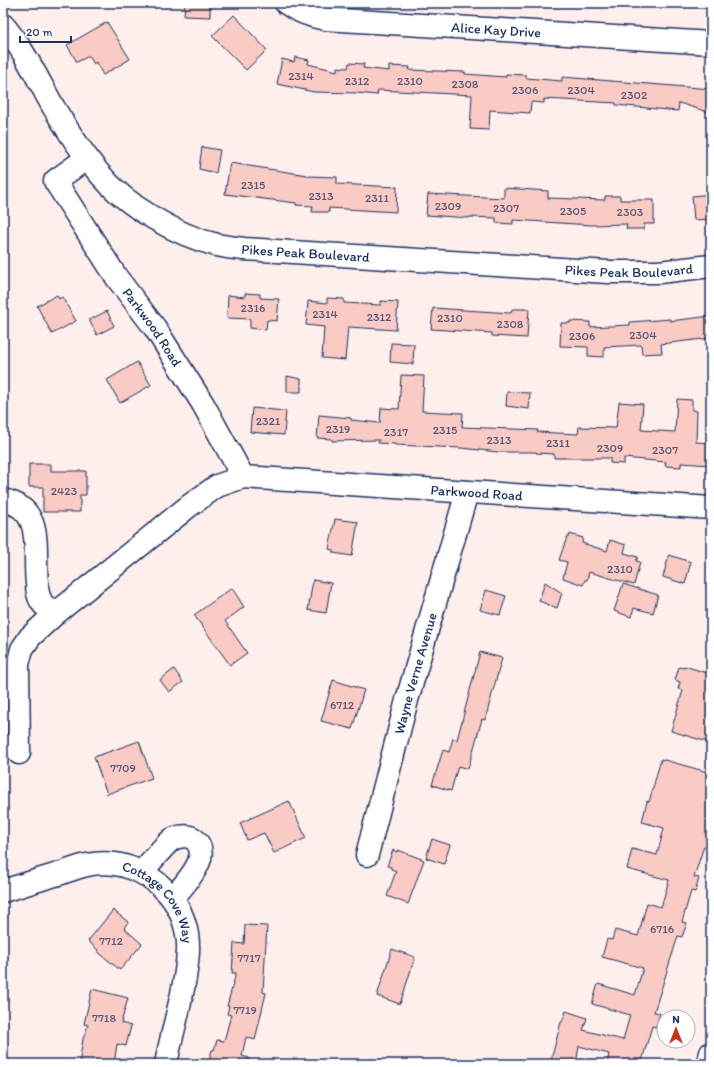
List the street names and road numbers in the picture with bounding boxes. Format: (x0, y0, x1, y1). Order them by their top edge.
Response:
street label: Alice Kay Drive (451, 18, 542, 41)
street label: Pikes Peak Boulevard (241, 240, 371, 265)
street label: Pikes Peak Boulevard (564, 260, 694, 281)
street label: Parkwood Road (119, 284, 186, 370)
street label: Parkwood Road (430, 481, 524, 504)
street label: Wayne Verne Avenue (390, 610, 440, 736)
street label: Cottage Cove Way (120, 857, 197, 944)

